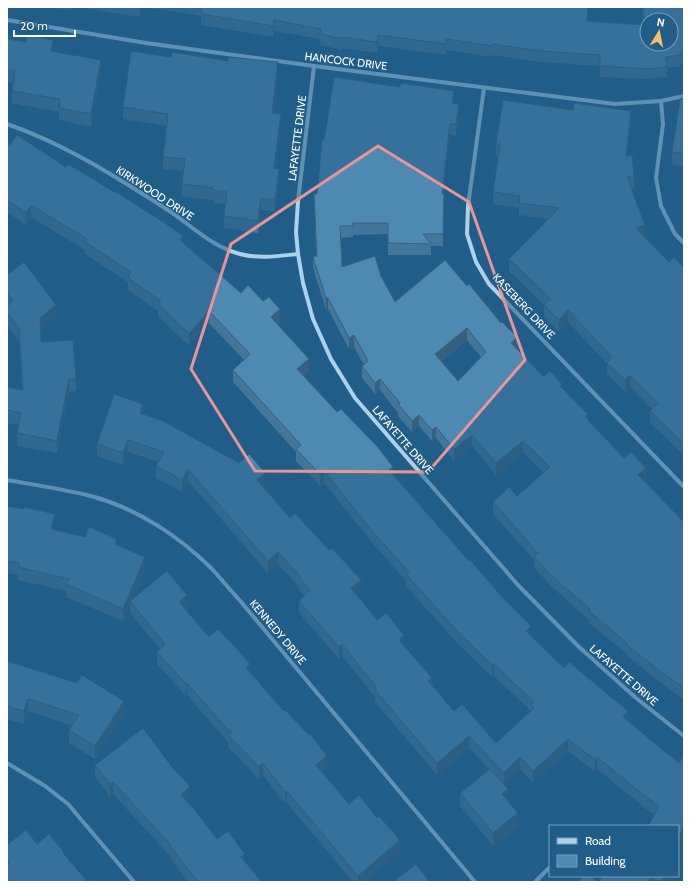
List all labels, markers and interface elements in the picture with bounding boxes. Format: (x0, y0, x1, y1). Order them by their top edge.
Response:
scale bar (14, 12, 75, 38)
north arrow (639, 12, 679, 52)
text: N (656, 15, 666, 30)
text: 20 m (20, 18, 48, 33)
street label: HANCOCK DRIVE (304, 49, 388, 73)
street label: LAFAYETTE DRIVE (285, 94, 309, 182)
street label: KIRKWOOD DRIVE (113, 163, 197, 223)
street label: KASEBERG DRIVE (490, 270, 558, 342)
street label: LAFAYETTE DRIVE (369, 403, 437, 477)
street label: KENNEDY DRIVE (247, 597, 309, 667)
street label: LAFAYETTE DRIVE (587, 641, 661, 709)
legend (549, 825, 679, 877)
text: Road (585, 833, 611, 848)
text: Building (585, 853, 627, 868)

